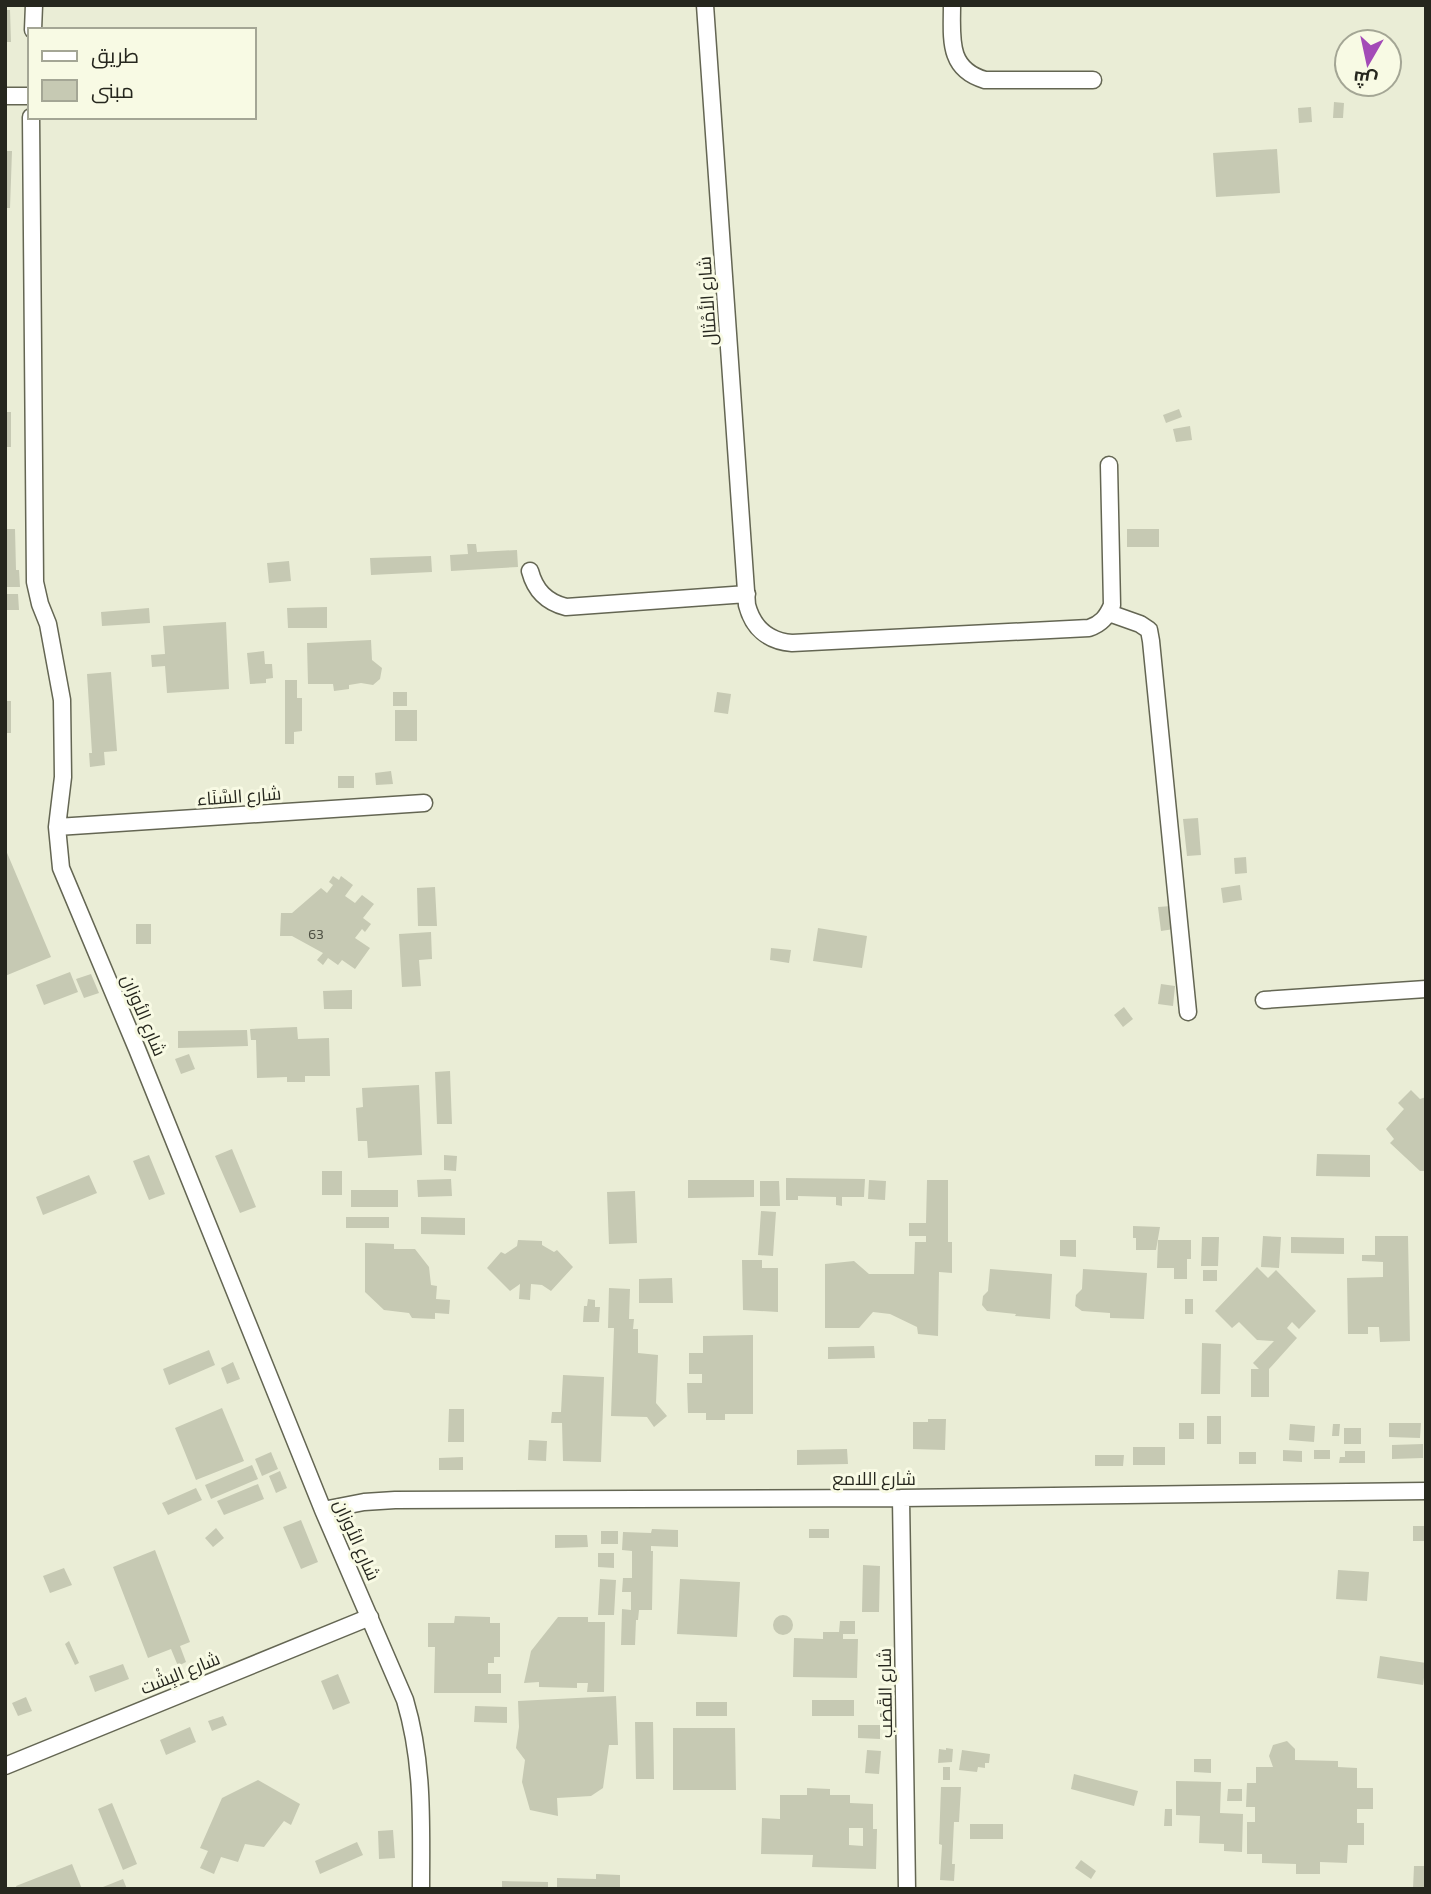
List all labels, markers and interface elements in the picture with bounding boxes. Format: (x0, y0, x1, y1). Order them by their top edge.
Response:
legend (28, 28, 256, 119)
north arrow (1333, 28, 1403, 98)
text: طريق (91, 36, 139, 75)
text: ش (1350, 60, 1380, 99)
text: مبنى (91, 71, 134, 110)
street label: شارع الأَمْثال (687, 255, 727, 347)
street label: شارع السَّنَاء (196, 777, 282, 815)
house number: 63 (308, 921, 324, 947)
street label: شارع الأوزان (112, 969, 176, 1061)
street label: شارع اللامع (832, 1462, 916, 1495)
street label: شارع الأوزان (324, 1494, 390, 1586)
street label: شارع البِشْت (135, 1642, 225, 1704)
street label: شارع القَصَب (868, 1648, 902, 1738)

